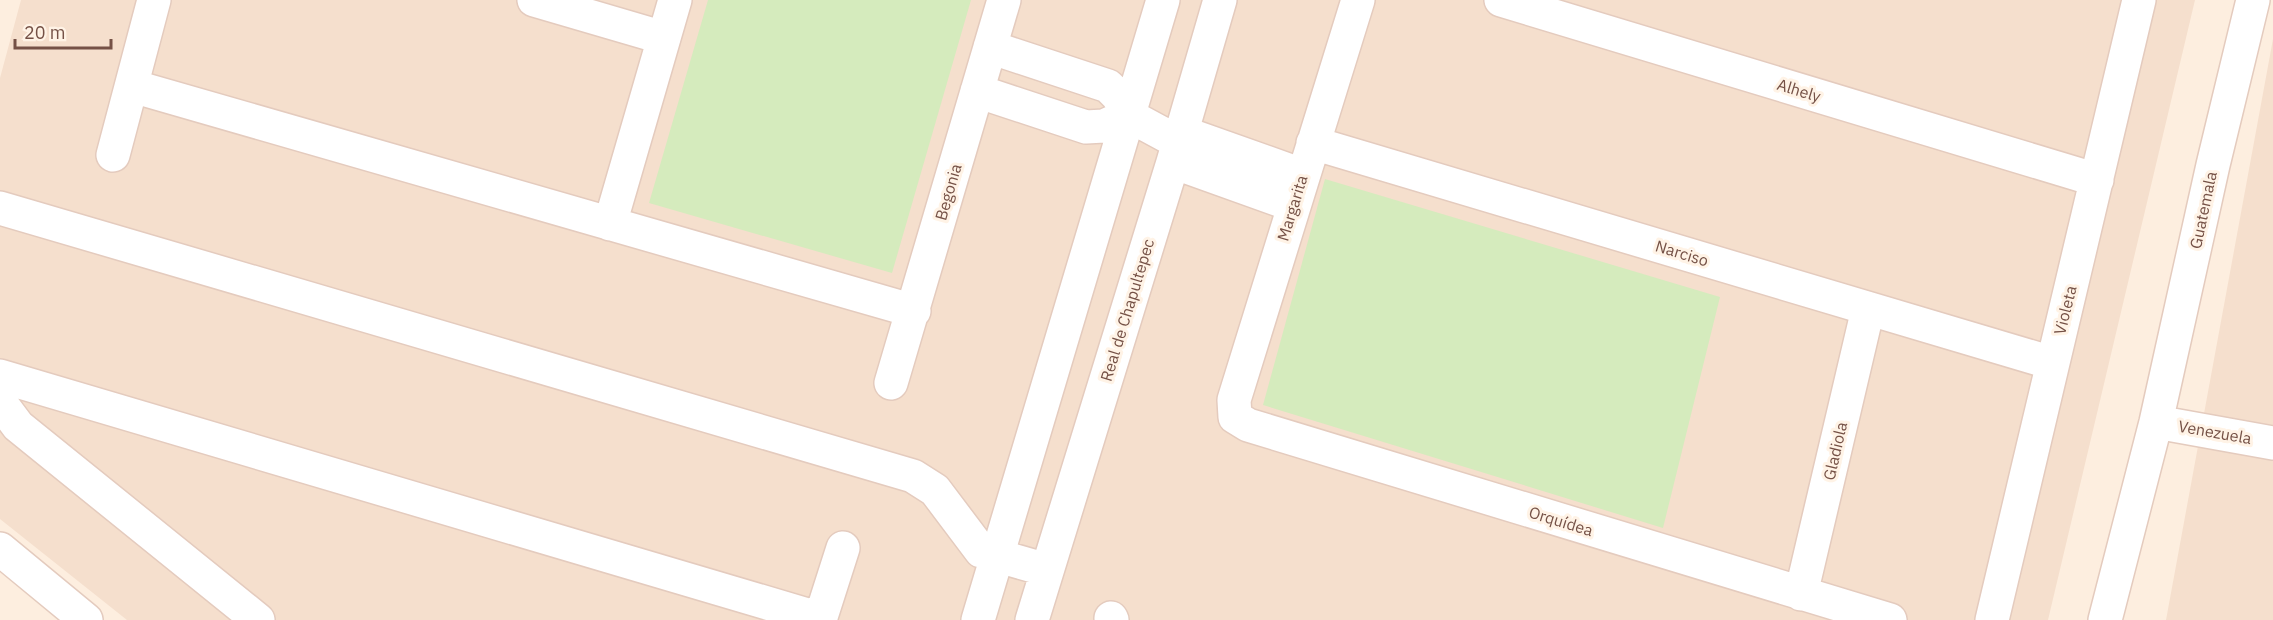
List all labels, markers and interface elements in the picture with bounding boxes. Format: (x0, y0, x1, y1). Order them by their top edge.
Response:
scale bar (15, 12, 111, 50)
text: 20 m (24, 21, 66, 44)
street label: Alhely (1775, 74, 1823, 106)
street label: Begonia (930, 161, 966, 223)
street label: Guatemala (2185, 169, 2221, 250)
street label: Margarita (1272, 172, 1312, 243)
street label: Narciso (1653, 235, 1711, 271)
street label: Real de Chapultepec (1096, 236, 1158, 384)
street label: Violeta (2049, 283, 2081, 337)
street label: Venezuela (2177, 416, 2254, 448)
street label: Gladiola (1819, 419, 1851, 482)
street label: Orquídea (1526, 502, 1596, 540)

